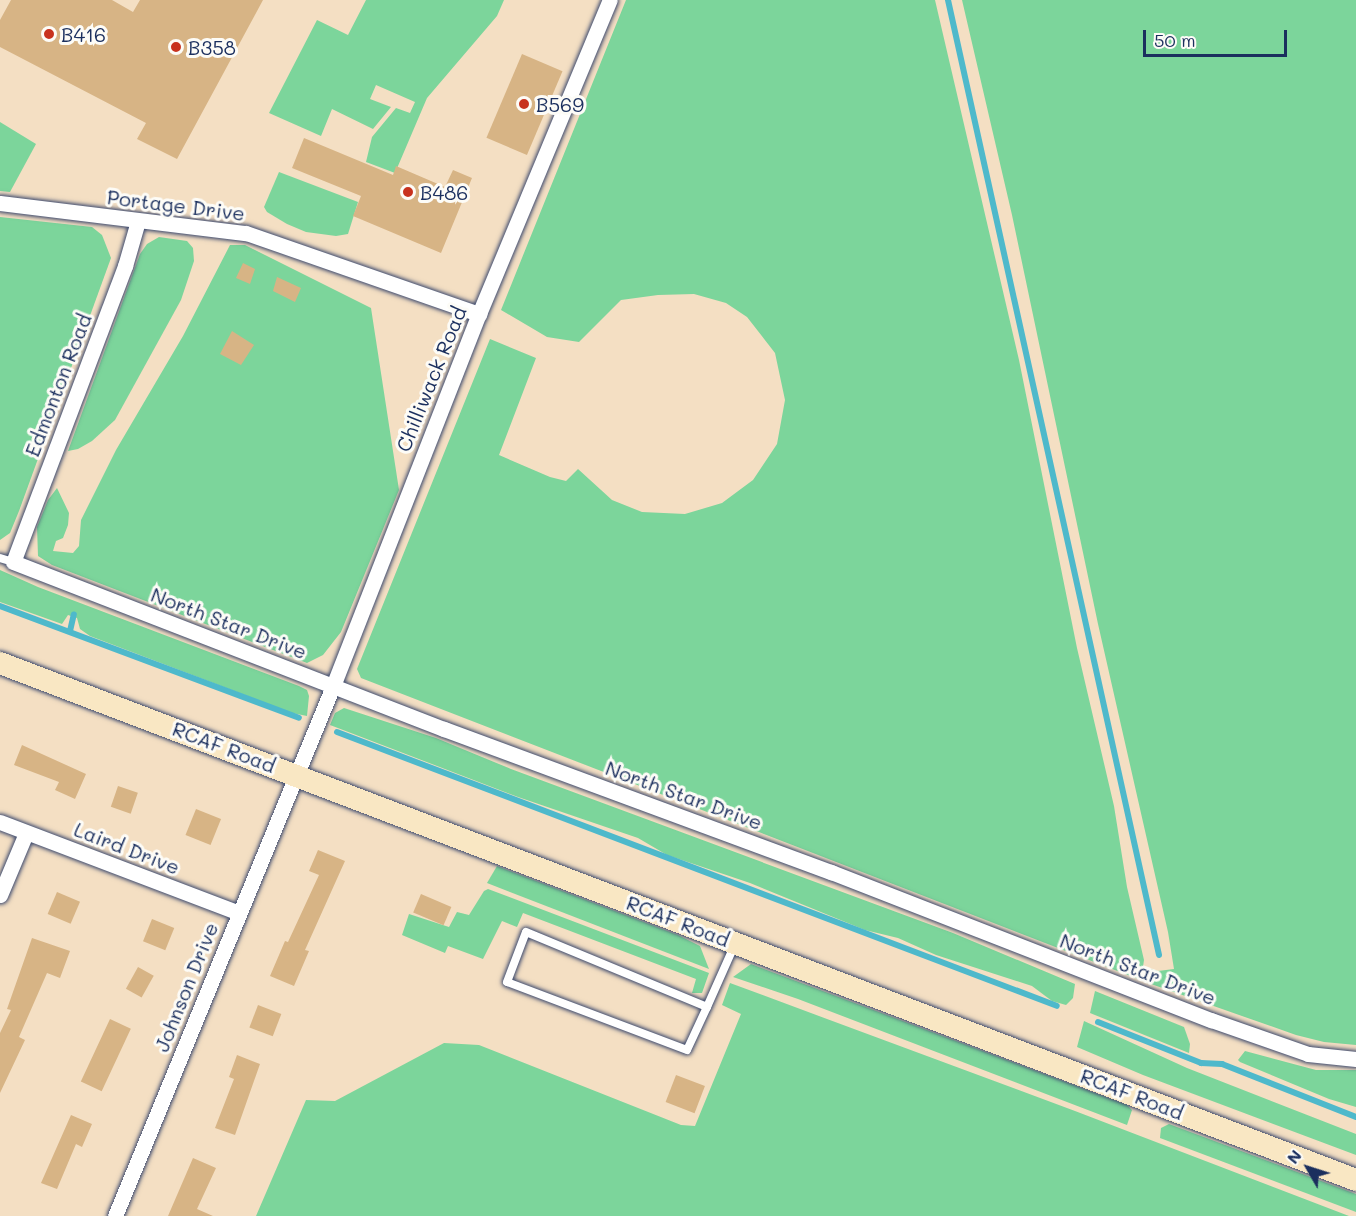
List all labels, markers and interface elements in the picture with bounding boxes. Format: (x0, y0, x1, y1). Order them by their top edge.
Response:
scale bar (1146, 18, 1290, 56)
place label: B416 (61, 22, 106, 46)
marker: B416 (42, 27, 56, 41)
text: 50 m (1154, 28, 1196, 52)
place label: B358 (188, 35, 236, 59)
marker: B358 (169, 40, 183, 54)
place label: B569 (536, 92, 584, 116)
marker: B569 (517, 97, 531, 111)
place label: B486 (420, 180, 468, 204)
street label: Portage Drive (106, 185, 246, 225)
marker: B486 (401, 185, 415, 199)
street label: Chilliwack Road (391, 303, 471, 455)
street label: Edmonton Road (20, 310, 96, 460)
street label: North Star Drive (148, 582, 310, 664)
street label: RCAF Road (169, 716, 279, 778)
street label: North Star Drive (602, 756, 766, 834)
street label: Laird Drive (71, 817, 183, 879)
street label: RCAF Road (623, 890, 733, 952)
street label: Johnson Drive (149, 919, 223, 1055)
street label: North Star Drive (1057, 928, 1219, 1010)
street label: RCAF Road (1077, 1063, 1187, 1125)
north arrow (1278, 1138, 1338, 1198)
text: N (1282, 1145, 1306, 1168)

